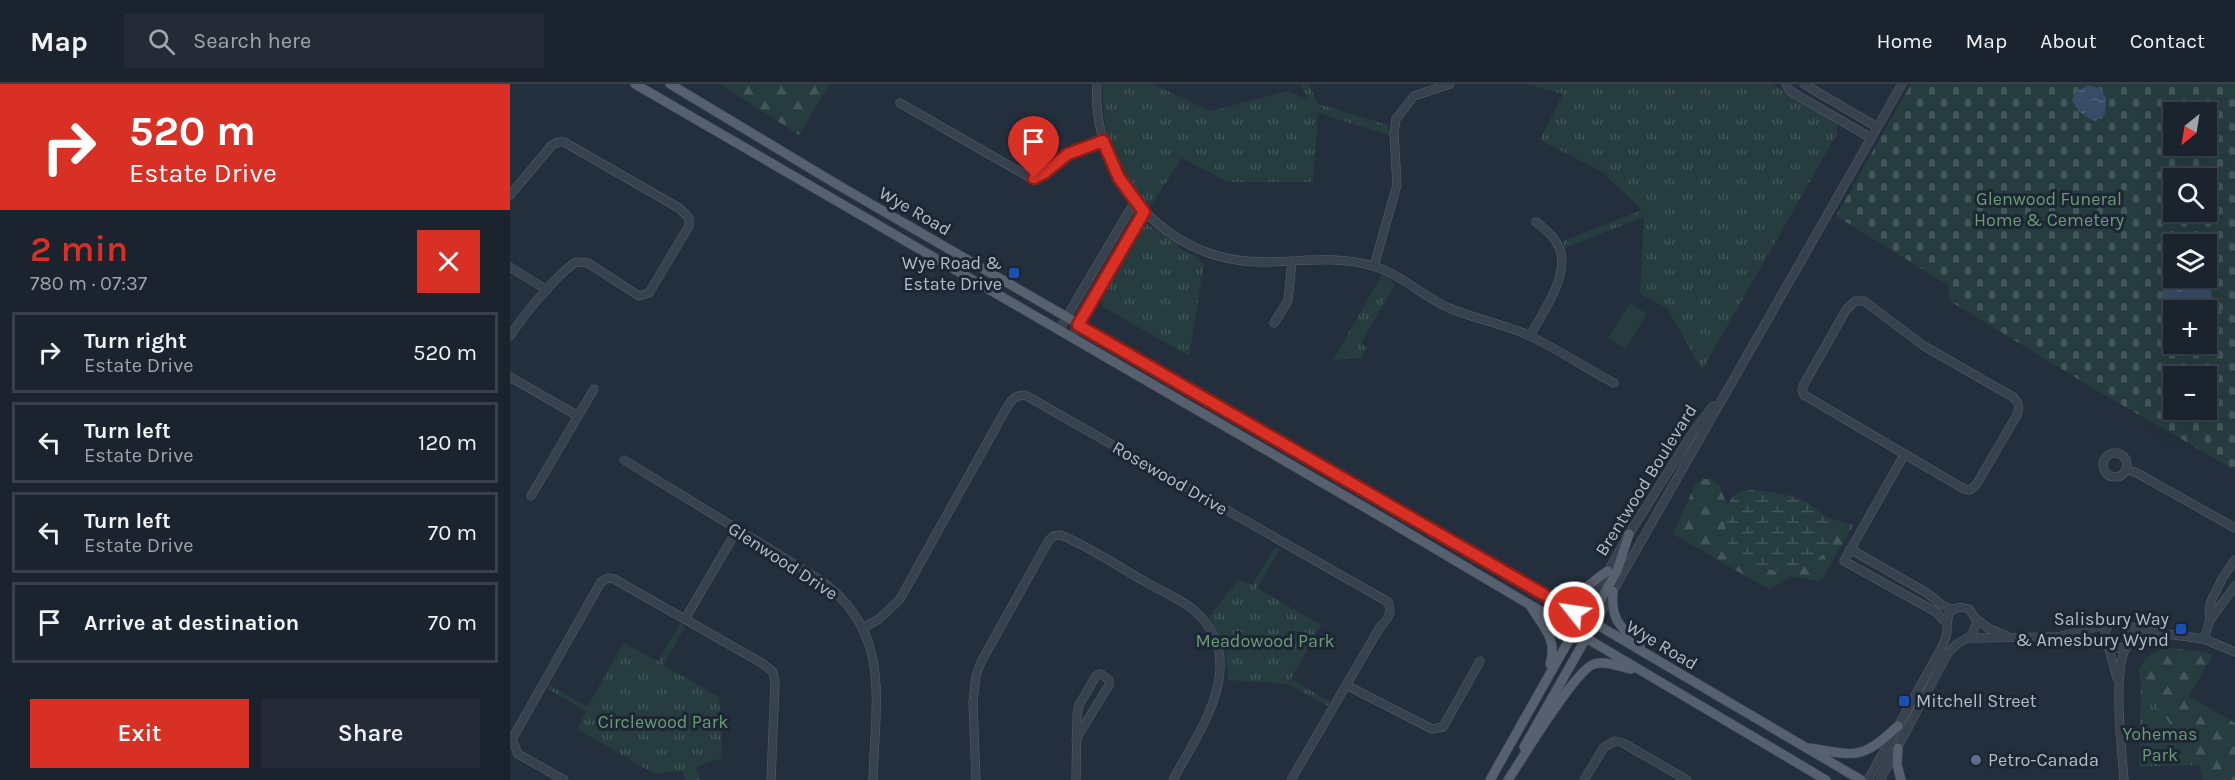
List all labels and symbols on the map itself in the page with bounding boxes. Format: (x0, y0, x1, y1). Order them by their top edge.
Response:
north arrow (2163, 102, 2217, 156)
pin (1008, 116, 1059, 178)
street label: Wye Road (875, 182, 955, 240)
park label: Glenwood Funeral Home & Cemetery (1974, 188, 2125, 231)
place label: Wye Road & Estate Drive (902, 252, 1002, 295)
marker: Wye Road & Estate Drive (1007, 266, 1021, 280)
street label: Brentwood Boulevard (1590, 400, 1702, 560)
street label: Rosewood Drive (1109, 436, 1231, 520)
street label: Glenwood Drive (724, 517, 842, 605)
position arrow (1542, 580, 1606, 644)
place label: Salisbury Way & Amesbury Wynd (2016, 608, 2170, 651)
street label: Wye Road (1622, 615, 1702, 675)
marker: Salisbury Way & Amesbury Wynd (2174, 622, 2188, 636)
park label: Meadowood Park (1195, 630, 1335, 652)
place label: Mitchell Street (1916, 690, 2037, 712)
marker: Mitchell Street (1897, 694, 1911, 708)
park label: Circlewood Park (598, 711, 728, 733)
park label: Yohemas Park (2123, 723, 2197, 766)
place label: Petro-Canada (1988, 749, 2099, 771)
marker: Petro-Canada (1969, 753, 1983, 767)

